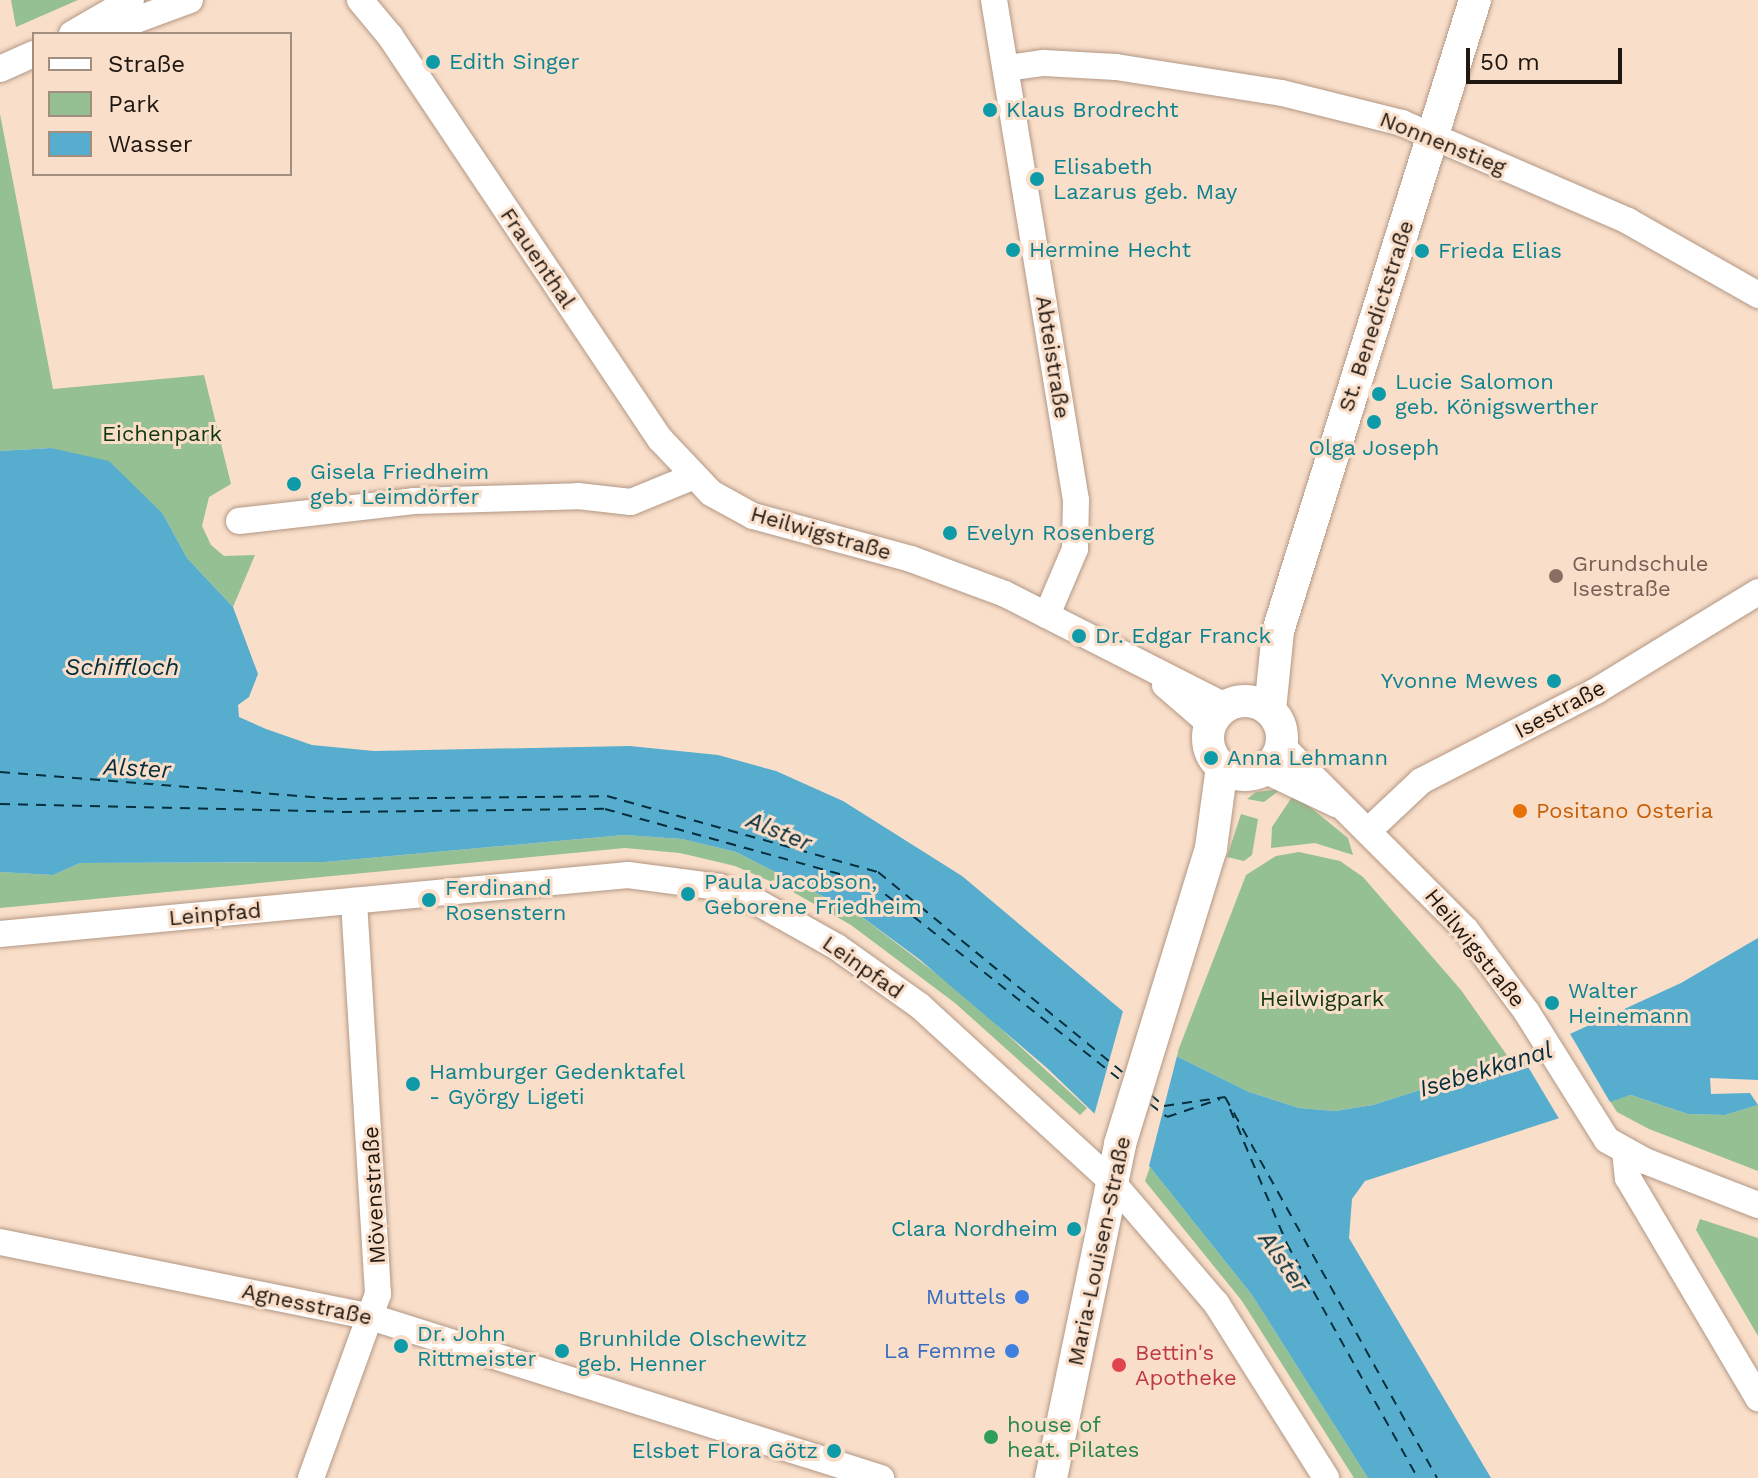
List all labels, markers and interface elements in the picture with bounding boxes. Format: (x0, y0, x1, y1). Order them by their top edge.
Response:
legend (32, 32, 292, 176)
scale bar (1470, 32, 1626, 82)
text: 50 m (1480, 48, 1540, 76)
place label: Edith Singer (449, 49, 579, 75)
text: Straße (108, 50, 185, 78)
marker: Edith Singer (424, 53, 442, 71)
text: Park (108, 90, 160, 118)
place label: Klaus Brodrecht (1006, 97, 1179, 123)
marker: Klaus Brodrecht (981, 101, 999, 119)
street label: Nonnenstieg (1376, 106, 1510, 180)
text: Wasser (108, 130, 193, 158)
place label: Elisabeth Lazarus geb. May (1053, 153, 1237, 204)
marker: Elisabeth Lazarus geb. May (1028, 170, 1046, 188)
street label: Frauenthal (495, 203, 581, 313)
street label: St. Benedictstraße (1333, 217, 1419, 415)
place label: Hermine Hecht (1029, 237, 1191, 263)
place label: Frieda Elias (1438, 238, 1562, 264)
marker: Hermine Hecht (1004, 241, 1022, 259)
marker: Frieda Elias (1413, 242, 1431, 260)
street label: Abteistraße (1030, 294, 1076, 420)
place label: Lucie Salomon geb. Königswerther (1395, 368, 1598, 420)
marker: Lucie Salomon geb. Königswerther (1370, 385, 1388, 403)
marker: Olga Joseph (1365, 413, 1383, 431)
park label: Eichenpark (102, 421, 222, 447)
place label: Olga Joseph (1308, 435, 1440, 461)
place label: Gisela Friedheim geb. Leimdörfer (310, 458, 490, 510)
marker: Gisela Friedheim geb. Leimdörfer (285, 475, 303, 493)
street label: Heilwigstraße (748, 500, 894, 566)
place label: Evelyn Rosenberg (966, 520, 1154, 546)
marker: Evelyn Rosenberg (941, 524, 959, 542)
place label: Grundschule Isestraße (1572, 550, 1708, 602)
marker: Grundschule Isestraße (1547, 567, 1565, 585)
place label: Dr. Edgar Franck (1095, 623, 1271, 649)
marker: Dr. Edgar Franck (1070, 627, 1088, 645)
water label: Schiffloch (65, 654, 179, 682)
place label: Yvonne Mewes (1381, 668, 1538, 694)
marker: Yvonne Mewes (1545, 672, 1563, 690)
street label: Isestraße (1510, 674, 1610, 744)
place label: Anna Lehmann (1227, 745, 1389, 771)
marker: Anna Lehmann (1202, 749, 1220, 767)
water label: Alster (103, 753, 171, 785)
place label: Positano Osteria (1536, 798, 1713, 824)
marker: Positano Osteria (1511, 802, 1529, 820)
water label: Alster (742, 806, 816, 858)
place label: Paula Jacobson, Geborene Friedheim (704, 868, 922, 920)
place label: Ferdinand Rosenstern (445, 874, 566, 926)
street label: Heilwigstraße (1419, 883, 1531, 1013)
marker: Paula Jacobson, Geborene Friedheim (679, 885, 697, 903)
marker: Ferdinand Rosenstern (420, 891, 438, 909)
street label: Leinpfad (168, 897, 262, 931)
street label: Leinpfad (817, 930, 909, 1004)
place label: Walter Heinemann (1568, 977, 1689, 1028)
park label: Heilwigpark (1260, 986, 1384, 1012)
marker: Walter Heinemann (1543, 994, 1561, 1012)
water label: Isebekkanal (1416, 1036, 1556, 1104)
place label: Hamburger Gedenktafel - György Ligeti (429, 1058, 686, 1110)
marker: Hamburger Gedenktafel - György Ligeti (404, 1075, 422, 1093)
street label: Mövenstraße (357, 1126, 391, 1264)
street label: Maria-Louisen-Straße (1062, 1134, 1136, 1368)
place label: Clara Nordheim (890, 1216, 1058, 1242)
marker: Clara Nordheim (1065, 1220, 1083, 1238)
water label: Alster (1252, 1226, 1314, 1298)
street label: Agnesstraße (240, 1277, 374, 1331)
place label: Muttels (926, 1284, 1006, 1310)
marker: Muttels (1013, 1288, 1031, 1306)
place label: Dr. John Rittmeister (417, 1320, 536, 1372)
place label: Brunhilde Olschewitz geb. Henner (578, 1325, 807, 1376)
marker: Dr. John Rittmeister (392, 1337, 410, 1355)
place label: La Femme (883, 1338, 996, 1364)
place label: Bettin's Apotheke (1135, 1339, 1237, 1390)
marker: Brunhilde Olschewitz geb. Henner (553, 1342, 571, 1360)
marker: La Femme (1003, 1342, 1021, 1360)
marker: Bettin's Apotheke (1110, 1356, 1128, 1374)
place label: house of heat. Pilates (1007, 1411, 1139, 1462)
marker: house of heat. Pilates (982, 1428, 1000, 1446)
place label: Elsbet Flora Götz (631, 1438, 818, 1464)
marker: Elsbet Flora Götz (825, 1442, 843, 1460)

